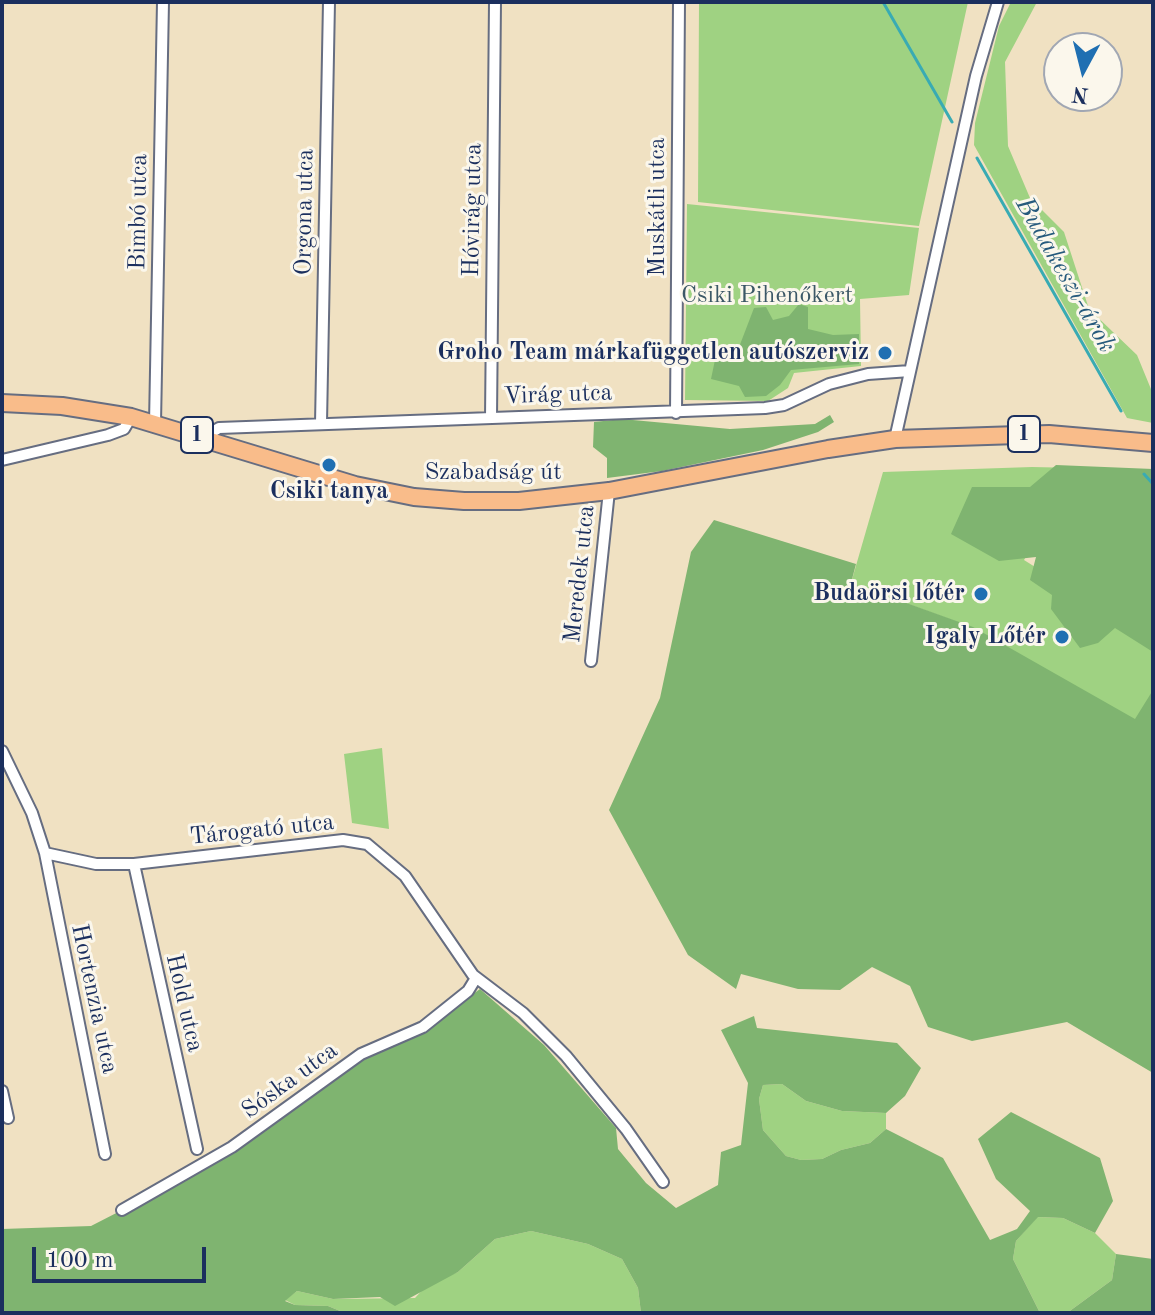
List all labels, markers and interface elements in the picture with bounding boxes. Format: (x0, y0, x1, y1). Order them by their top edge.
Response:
north arrow (1043, 32, 1123, 112)
text: N (1071, 82, 1090, 106)
street label: Muskátli utca (644, 137, 672, 277)
street label: Hóvirág utca (457, 143, 489, 277)
street label: Orgona utca (289, 148, 321, 276)
street label: Bimbó utca (124, 153, 154, 271)
water label: Budakeszi-árok (1008, 192, 1122, 358)
park label: Csiki Pihenőkert (681, 282, 853, 310)
place label: Groho Team márkafüggetlen autószerviz (437, 339, 869, 367)
marker: Groho Team márkafüggetlen autószerviz (876, 344, 894, 362)
street label: Virág utca (503, 379, 613, 411)
road number: 1 (1008, 416, 1040, 452)
road number: 1 (181, 417, 213, 453)
marker: Csiki tanya (320, 456, 338, 474)
street label: Szabadság út (424, 459, 562, 487)
place label: Csiki tanya (270, 478, 388, 506)
street label: Meredek utca (558, 504, 602, 644)
place label: Budaörsi lőtér (813, 580, 965, 608)
marker: Budaörsi lőtér (972, 585, 990, 603)
place label: Igaly Lőtér (925, 623, 1046, 651)
marker: Igaly Lőtér (1053, 628, 1071, 646)
street label: Tárogató utca (188, 808, 336, 852)
street label: Hortenzia utca (64, 922, 124, 1076)
street label: Hold utca (159, 951, 209, 1055)
street label: Sóska utca (236, 1036, 344, 1126)
scale bar (36, 1231, 210, 1281)
text: 100 m (46, 1249, 114, 1273)

